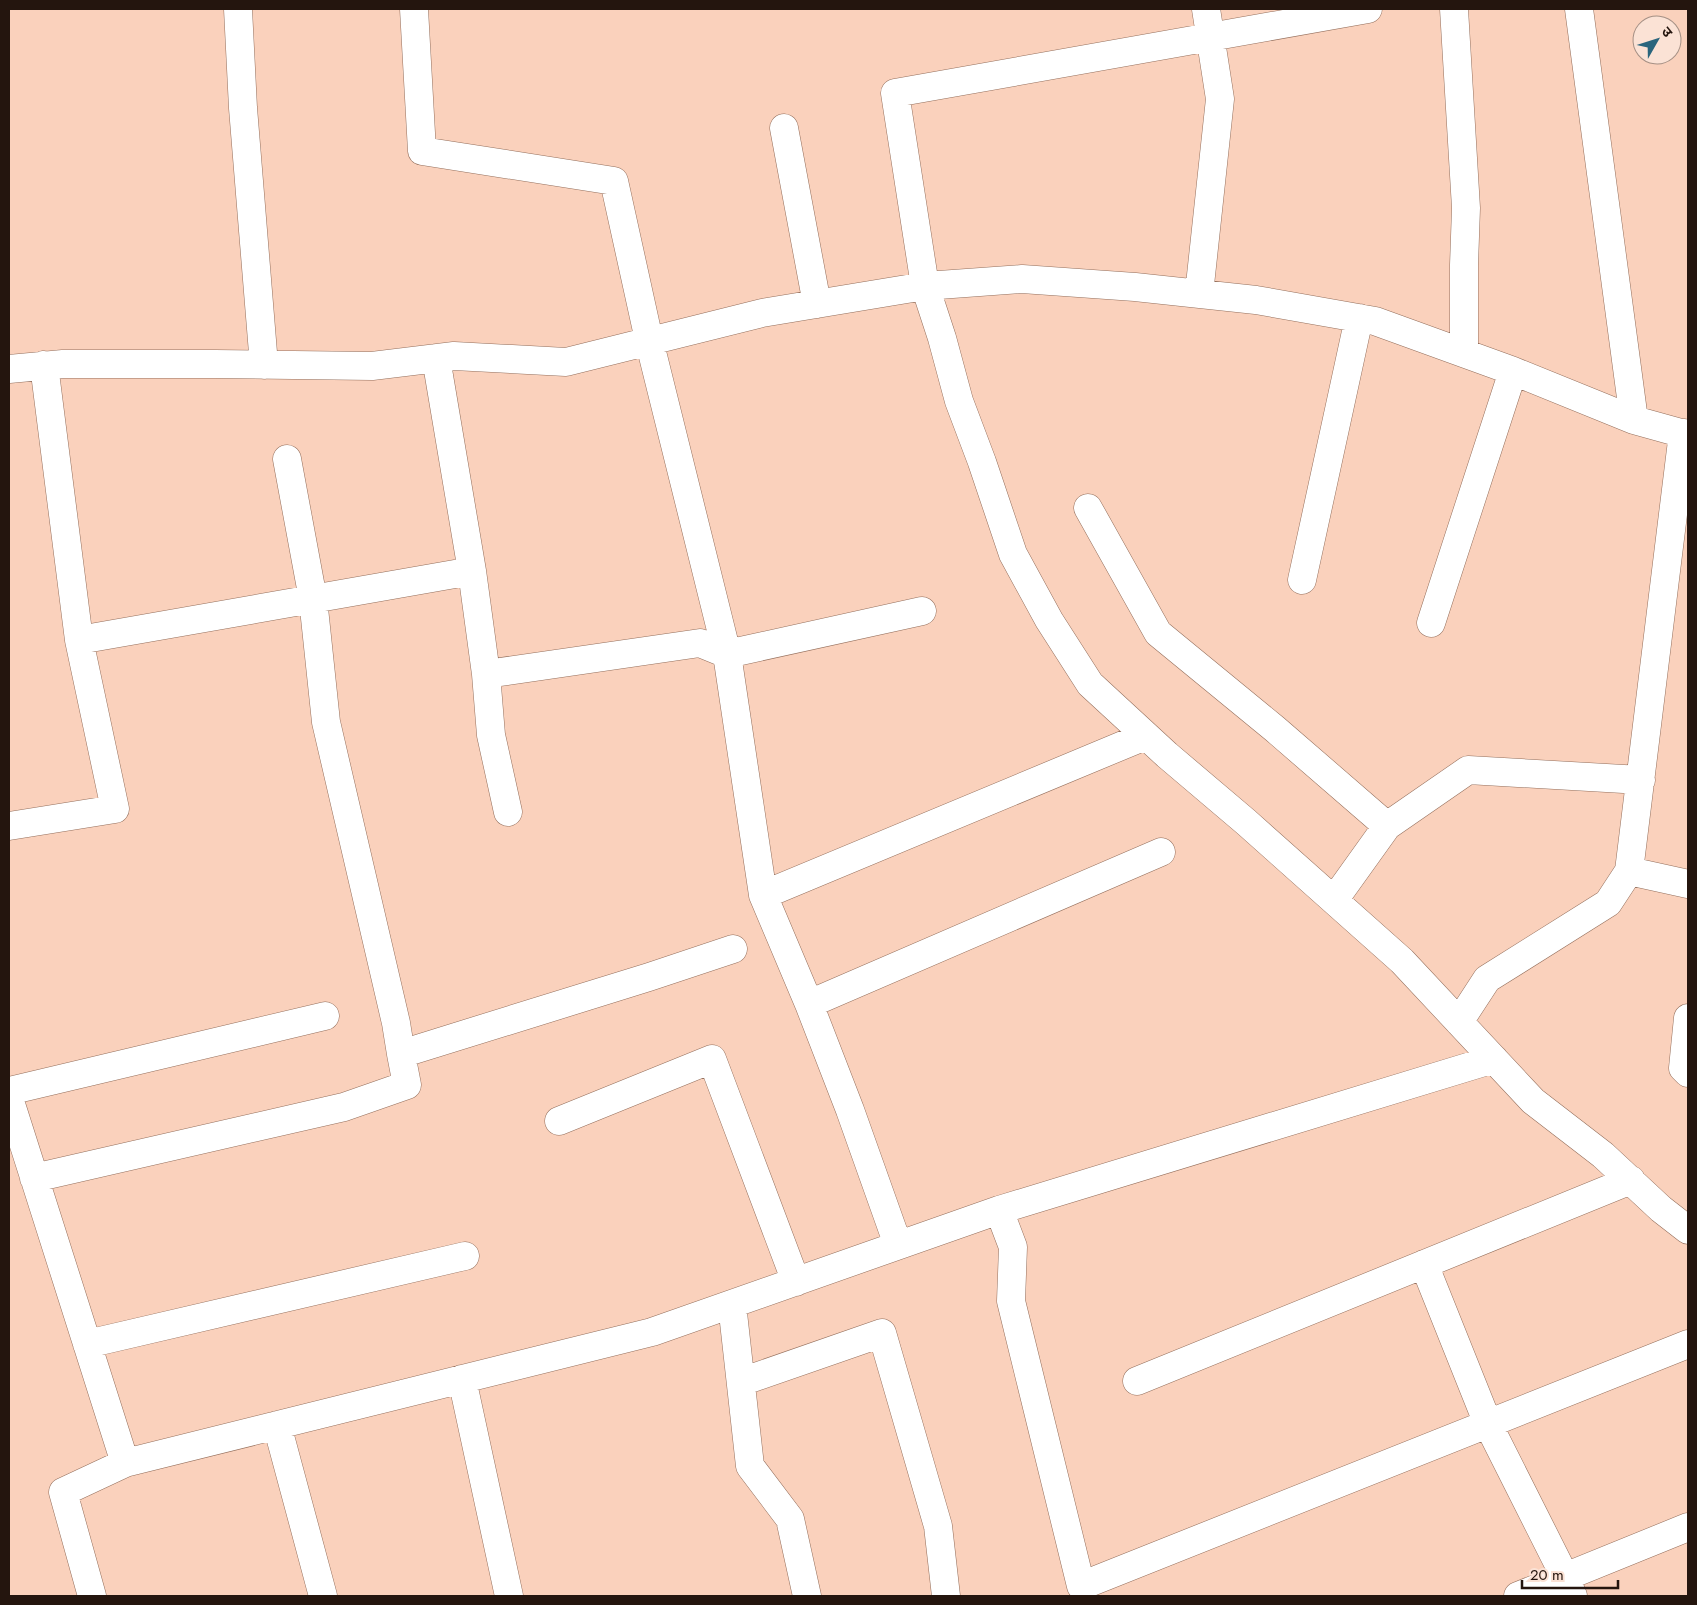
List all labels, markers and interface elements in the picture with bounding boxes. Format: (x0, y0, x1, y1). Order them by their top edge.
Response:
north arrow (1632, 15, 1682, 65)
text: उ (1657, 22, 1678, 42)
scale bar (1522, 1558, 1618, 1590)
text: 20 m (1530, 1564, 1564, 1586)

